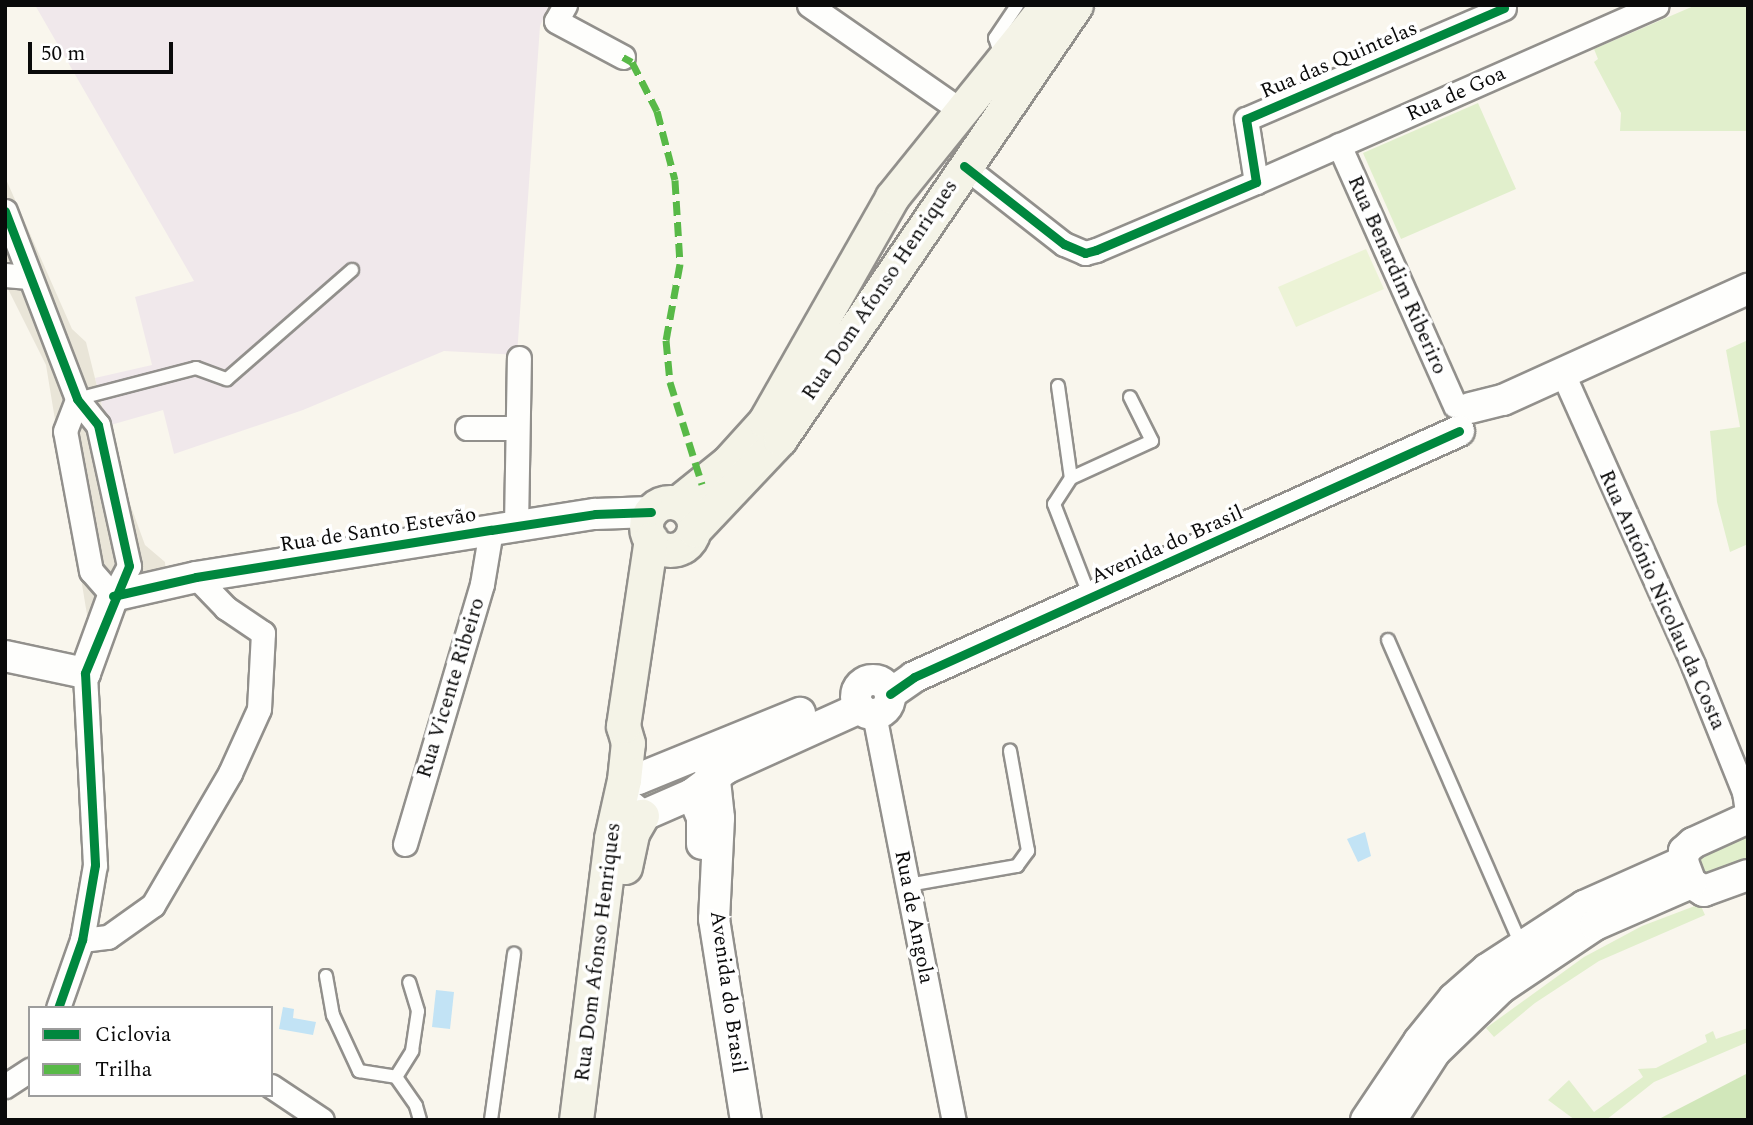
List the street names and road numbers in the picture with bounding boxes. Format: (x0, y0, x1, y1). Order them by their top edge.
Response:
street label: Rua das Quintelas (1257, 16, 1421, 104)
street label: Rua de Goa (1402, 61, 1510, 127)
street label: Rua Benardim Riberiro (1342, 172, 1452, 378)
street label: Rua Dom Afonso Henriques (797, 175, 963, 405)
street label: Rua António Nicolau da Costa (1593, 466, 1731, 734)
street label: Avenida do Brasil (1087, 500, 1247, 590)
street label: Rua de Santo Estevão (278, 502, 478, 558)
street label: Rua Vicente Ribeiro (412, 595, 490, 781)
street label: Rua Dom Afonso Henriques (570, 821, 626, 1083)
street label: Rua de Angola (889, 848, 939, 986)
street label: Avenida do Brasil (704, 909, 752, 1075)

